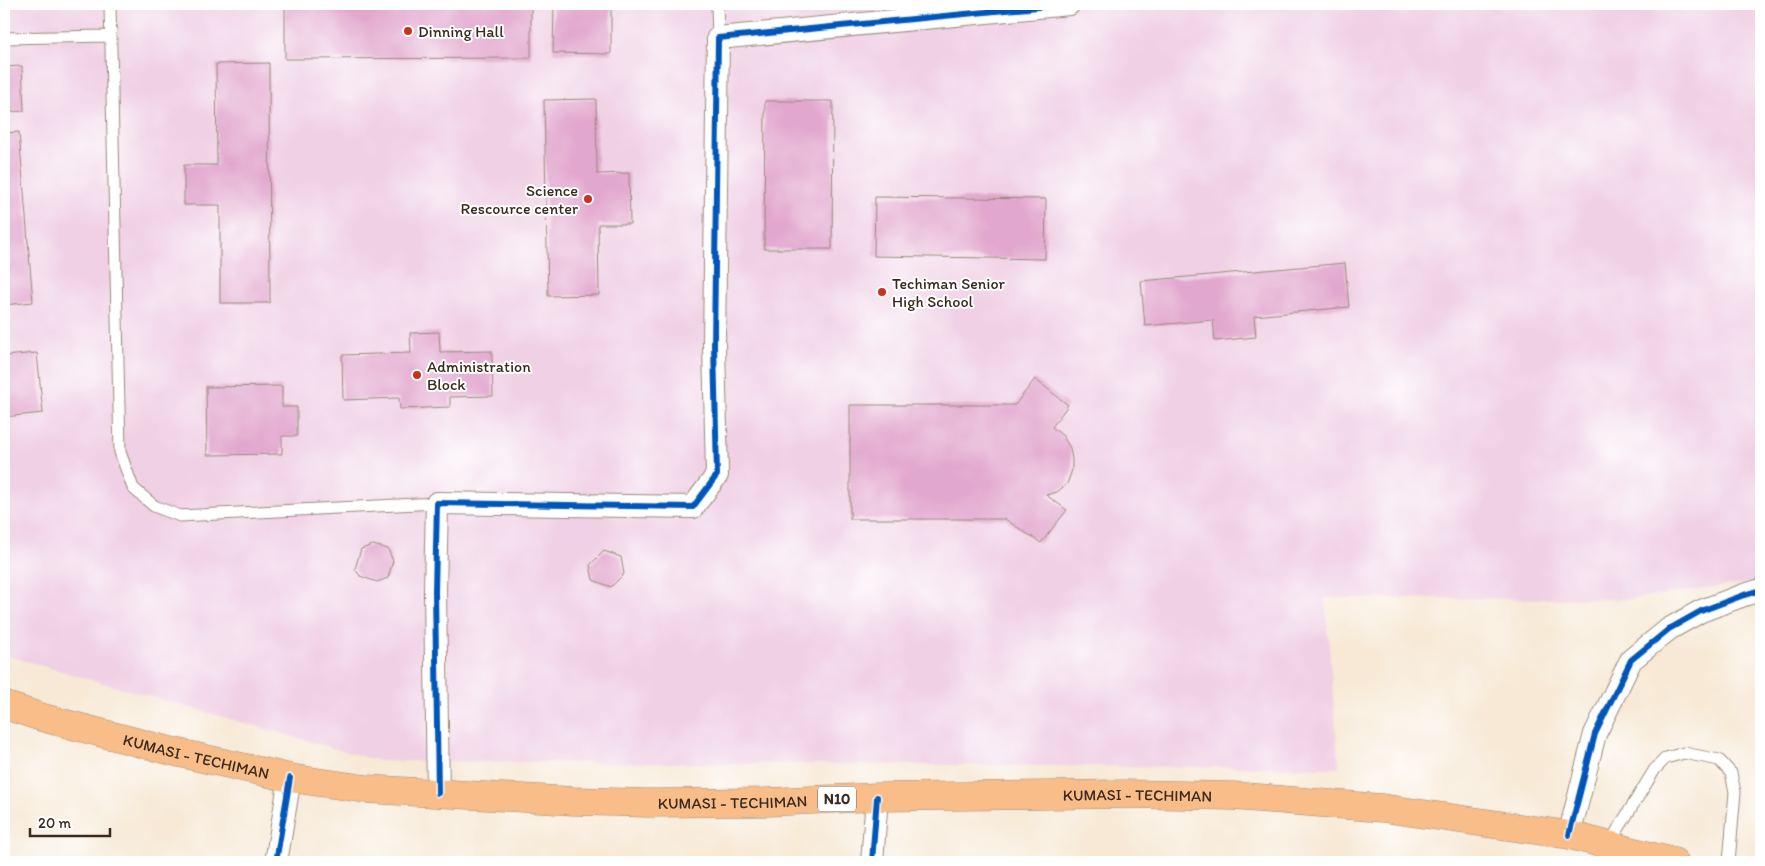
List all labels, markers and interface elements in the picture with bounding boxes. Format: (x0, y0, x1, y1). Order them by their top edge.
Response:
place label: Dinning Hall (418, 22, 504, 41)
marker: Dinning Hall (402, 25, 414, 37)
place label: Science Rescource center (461, 181, 578, 218)
marker: Science Rescource center (582, 193, 594, 205)
place label: Techiman Senior High School (892, 274, 1006, 311)
marker: Techiman Senior High School (876, 286, 888, 298)
place label: Administration Block (427, 357, 531, 394)
marker: Administration Block (411, 369, 423, 381)
street label: KUMASI - TECHIMAN (121, 729, 271, 783)
street label: KUMASI - TECHIMAN (1062, 784, 1212, 805)
road number: N10 (818, 786, 856, 812)
street label: KUMASI - TECHIMAN (658, 791, 808, 812)
scale bar (30, 806, 110, 838)
text: 20 m (38, 814, 72, 832)

